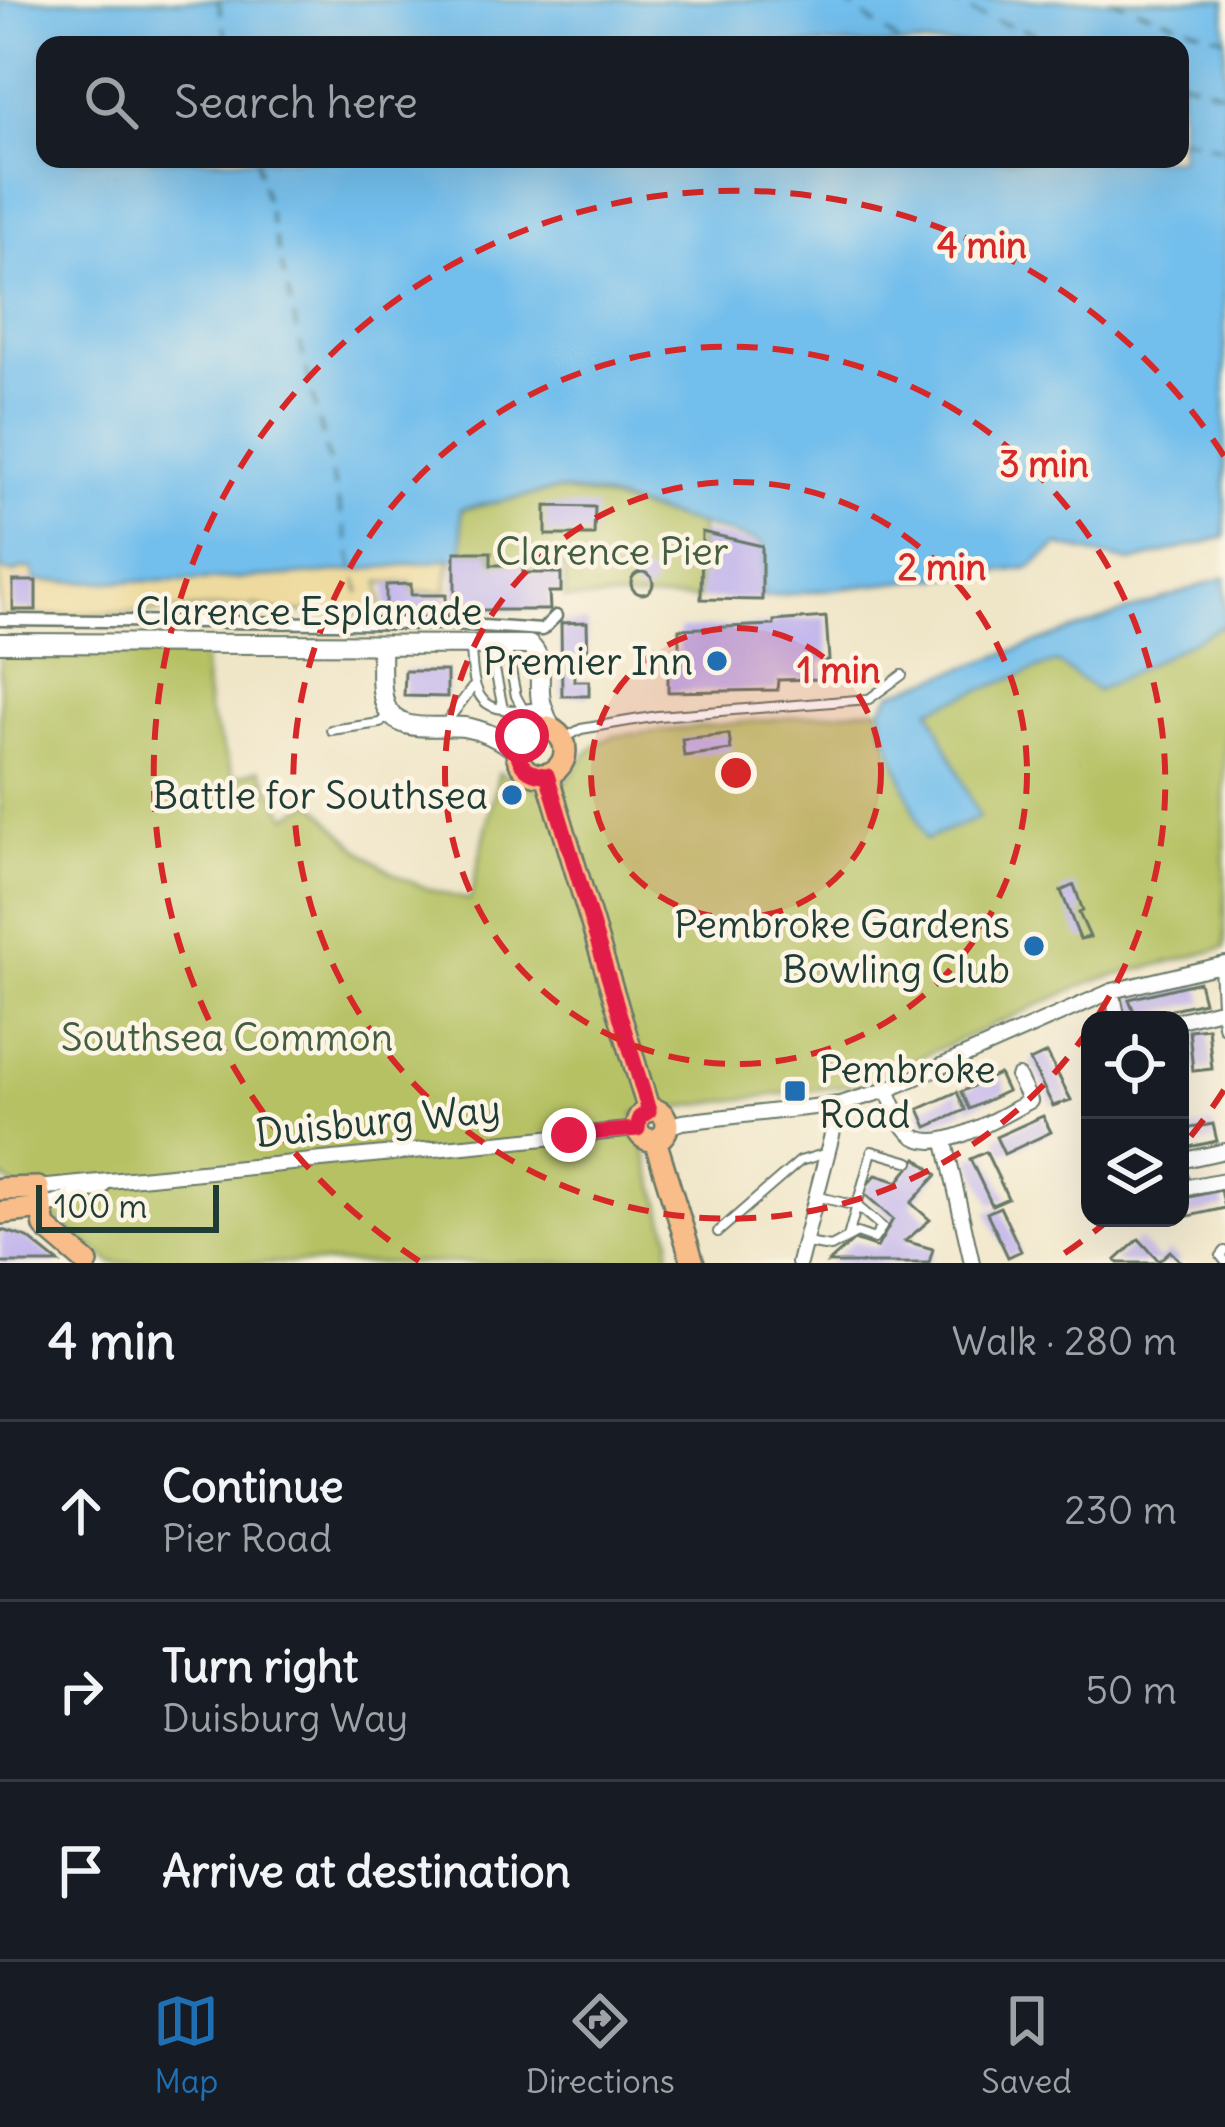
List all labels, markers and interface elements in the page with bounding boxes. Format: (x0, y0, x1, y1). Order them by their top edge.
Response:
search box (36, 36, 1189, 168)
icon: search (78, 69, 144, 135)
text: Search here (174, 74, 418, 130)
text: 4 min (937, 223, 1027, 268)
text: 3 min (999, 442, 1089, 487)
park label: Clarence Pier (495, 527, 729, 576)
text: 2 min (898, 545, 987, 590)
street label: Clarence Esplanade (136, 587, 482, 636)
place label: Premier Inn (483, 637, 693, 686)
marker: Premier Inn (704, 648, 730, 674)
text: 1 min (797, 648, 881, 693)
route start (495, 709, 549, 763)
centre of rings (715, 752, 757, 794)
place label: Battle for Southsea (152, 771, 488, 820)
marker: Battle for Southsea (499, 782, 525, 808)
place label: Pembroke Gardens Bowling Club (674, 900, 1010, 994)
marker: Pembroke Gardens Bowling Club (1021, 933, 1047, 959)
map controls (1081, 1011, 1189, 1227)
button: locate (1081, 1011, 1189, 1119)
park label: Southsea Common (61, 1013, 393, 1062)
place label: Pembroke Road (819, 1045, 996, 1139)
marker: Pembroke Road (782, 1078, 808, 1104)
street label: Duisburg Way (253, 1084, 503, 1158)
route end (542, 1108, 596, 1162)
button: layers (1081, 1119, 1189, 1227)
scale bar (36, 1179, 219, 1232)
text: 100 m (54, 1185, 147, 1227)
text: 4 min (48, 1309, 175, 1373)
text: Walk · 280 m (952, 1317, 1177, 1366)
text: Continue (162, 1458, 344, 1514)
icon: ahead (48, 1478, 114, 1544)
text: 230 m (1064, 1486, 1177, 1535)
text: Pier Road (162, 1514, 332, 1563)
text: Turn right (162, 1638, 358, 1694)
icon: right (48, 1658, 114, 1724)
text: 50 m (1085, 1666, 1177, 1715)
text: Duisburg Way (162, 1694, 408, 1743)
icon: arrive (48, 1838, 114, 1904)
text: Arrive at destination (162, 1843, 571, 1899)
tab: Map (153, 1988, 219, 2102)
tab: Directions (526, 1988, 675, 2102)
tab: Saved (981, 1988, 1072, 2102)

